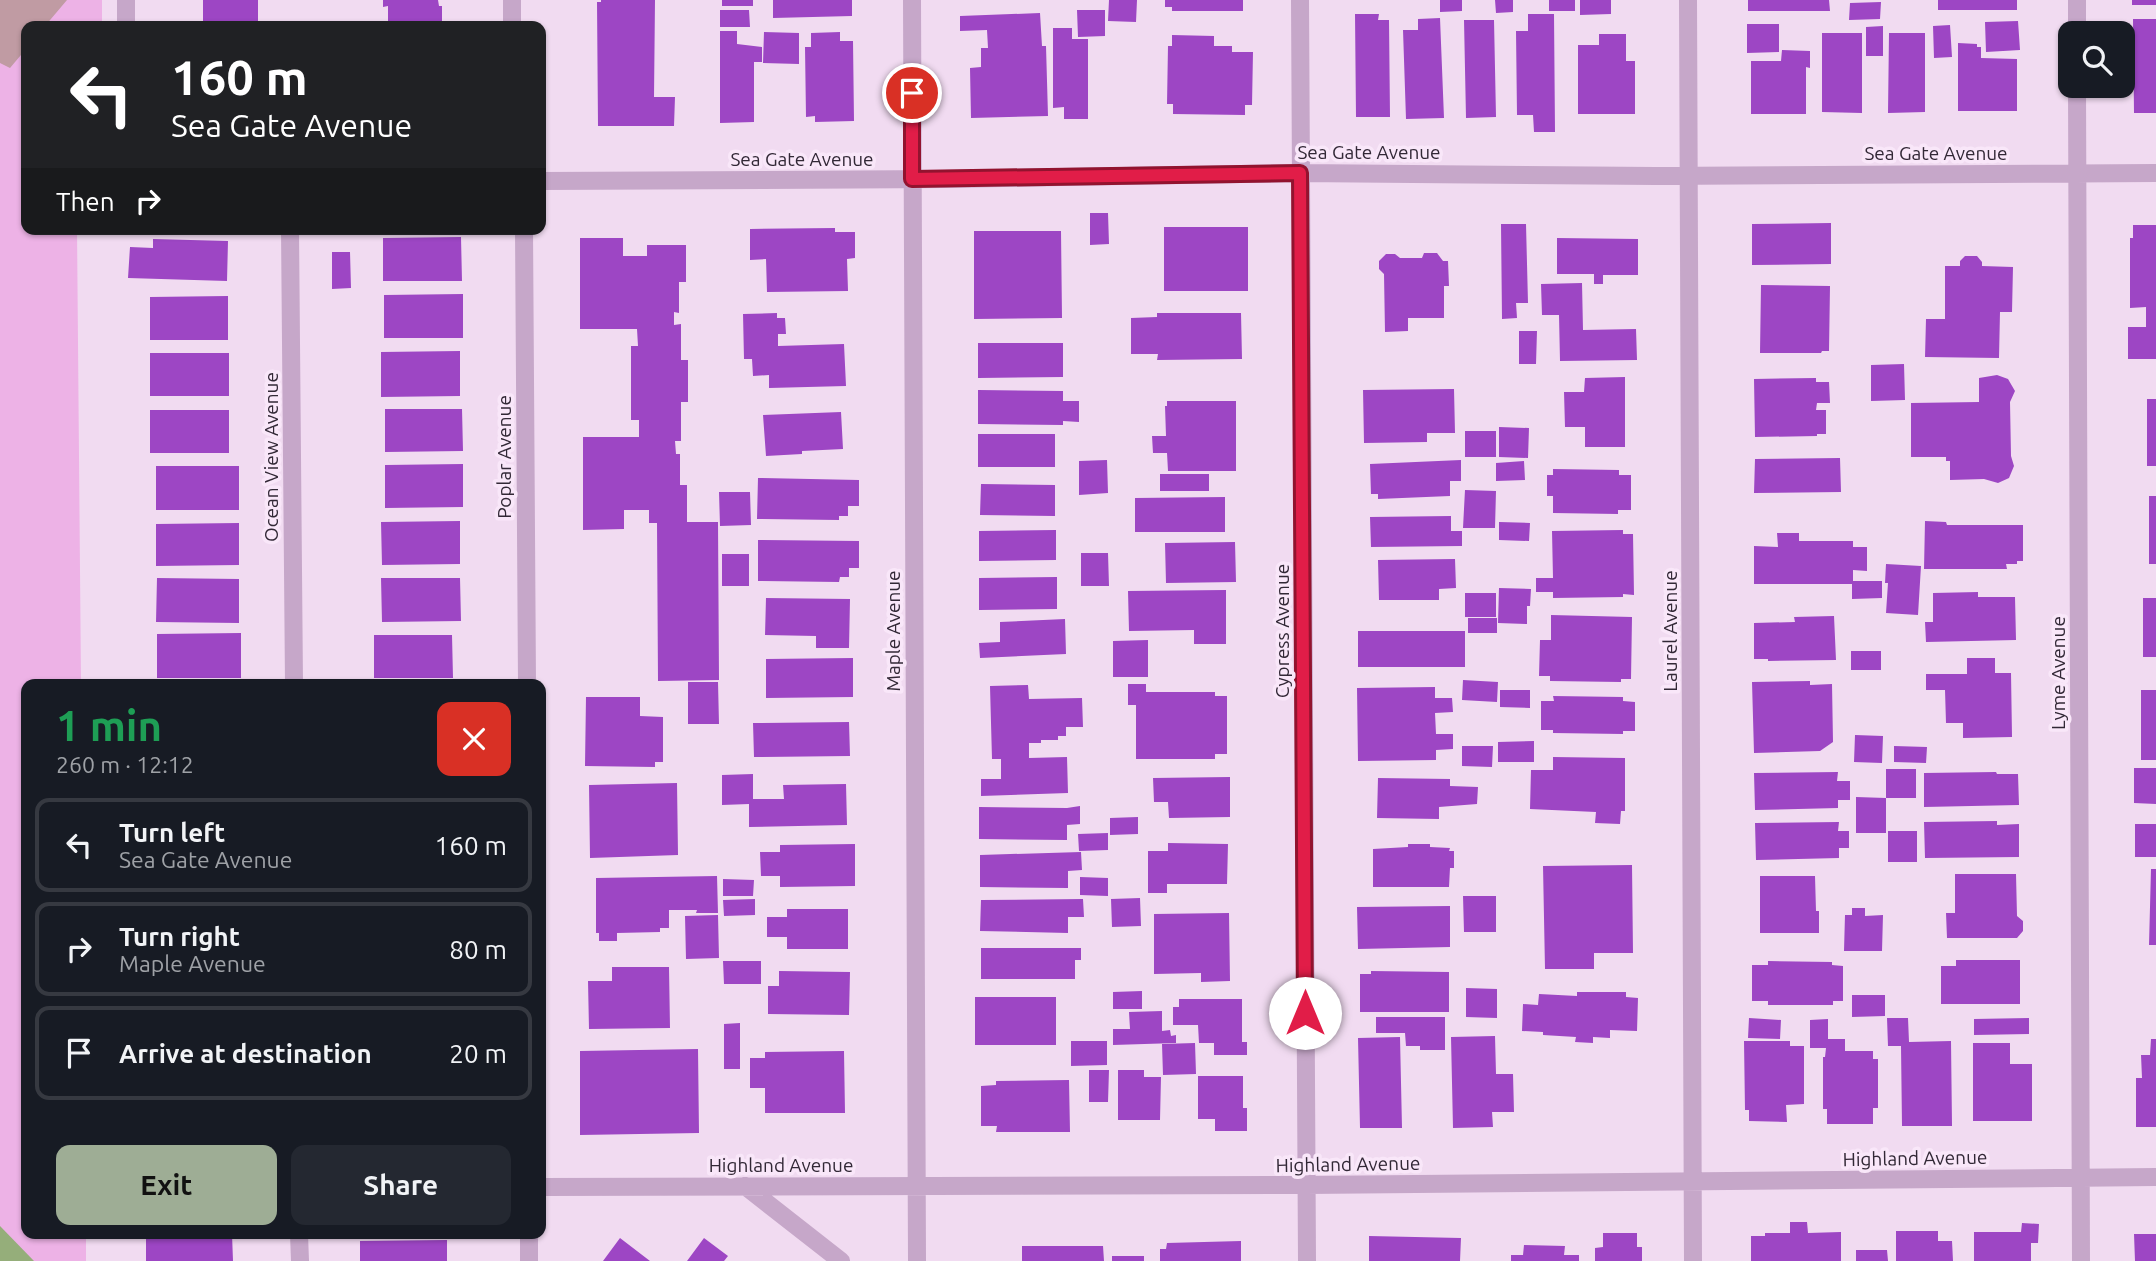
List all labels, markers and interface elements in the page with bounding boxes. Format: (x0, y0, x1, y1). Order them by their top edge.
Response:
map controls (2058, 21, 2135, 98)
button: search (2058, 21, 2135, 98)
icon: left (56, 49, 147, 140)
text: 160 m (171, 49, 308, 104)
pin (882, 63, 942, 123)
icon: arrive (893, 74, 931, 112)
text: Sea Gate Avenue (171, 107, 412, 143)
street label: Sea Gate Avenue (1297, 141, 1441, 163)
street label: Sea Gate Avenue (1864, 142, 2008, 164)
street label: Sea Gate Avenue (730, 148, 874, 170)
icon: right (129, 182, 167, 220)
text: Then (56, 187, 115, 216)
street label: Ocean View Avenue (260, 372, 282, 542)
street label: Poplar Avenue (493, 395, 515, 519)
street label: Cypress Avenue (1271, 564, 1293, 698)
street label: Maple Avenue (882, 570, 904, 692)
street label: Laurel Avenue (1659, 570, 1681, 692)
street label: Lyme Avenue (2047, 616, 2069, 730)
text: 1 min (56, 702, 162, 749)
button: close (437, 702, 511, 776)
text: 260 m · 12:12 (56, 752, 194, 777)
text: Turn left (119, 818, 225, 847)
icon: left (60, 826, 98, 864)
text: 160 m (435, 831, 507, 860)
text: Sea Gate Avenue (119, 847, 292, 872)
text: Turn right (119, 922, 240, 951)
icon: right (60, 930, 98, 968)
text: 80 m (449, 935, 507, 964)
text: Maple Avenue (119, 951, 266, 976)
position arrow (1268, 976, 1342, 1050)
icon: arrive (60, 1034, 98, 1072)
text: Arrive at destination (119, 1039, 372, 1068)
text: 20 m (449, 1039, 507, 1068)
button: Exit (56, 1145, 277, 1225)
button: Share (291, 1145, 511, 1225)
street label: Highland Avenue (1842, 1146, 1988, 1170)
street label: Highland Avenue (1275, 1152, 1421, 1176)
street label: Highland Avenue (709, 1154, 853, 1176)

